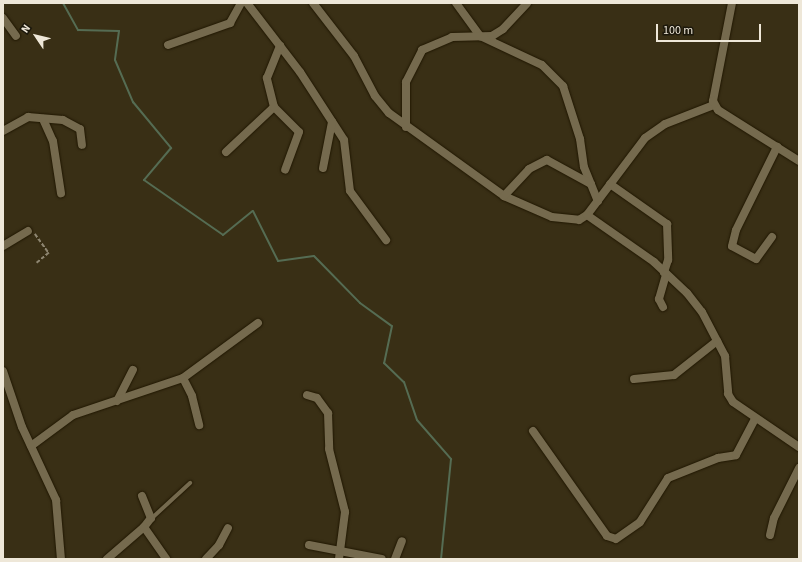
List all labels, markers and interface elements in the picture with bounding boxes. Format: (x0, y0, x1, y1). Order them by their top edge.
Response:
north arrow (16, 16, 56, 56)
scale bar (658, 16, 763, 42)
text: N (18, 22, 34, 36)
text: 100 m (663, 22, 693, 39)

